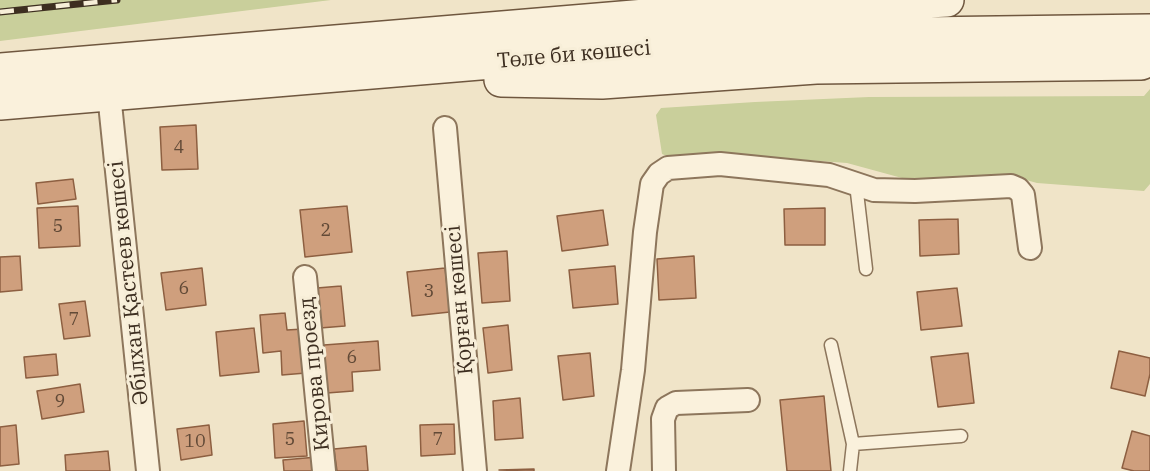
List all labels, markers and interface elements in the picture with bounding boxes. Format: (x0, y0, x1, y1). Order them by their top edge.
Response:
street label: Төле би көшесі (496, 36, 652, 74)
house number: 4 (174, 137, 184, 159)
street label: Әбілхан Қастеев көшесі (104, 160, 154, 406)
house number: 5 (53, 216, 63, 238)
house number: 2 (321, 220, 331, 242)
street label: Қорған көшесі (441, 224, 479, 376)
house number: 6 (179, 278, 189, 300)
house number: 3 (424, 281, 434, 303)
street label: Кирова проезд (294, 296, 336, 452)
house number: 7 (69, 309, 79, 331)
house number: 6 (347, 347, 357, 369)
house number: 9 (55, 391, 65, 413)
house number: 5 (285, 429, 295, 451)
house number: 7 (433, 429, 443, 451)
house number: 10 (184, 431, 206, 453)

